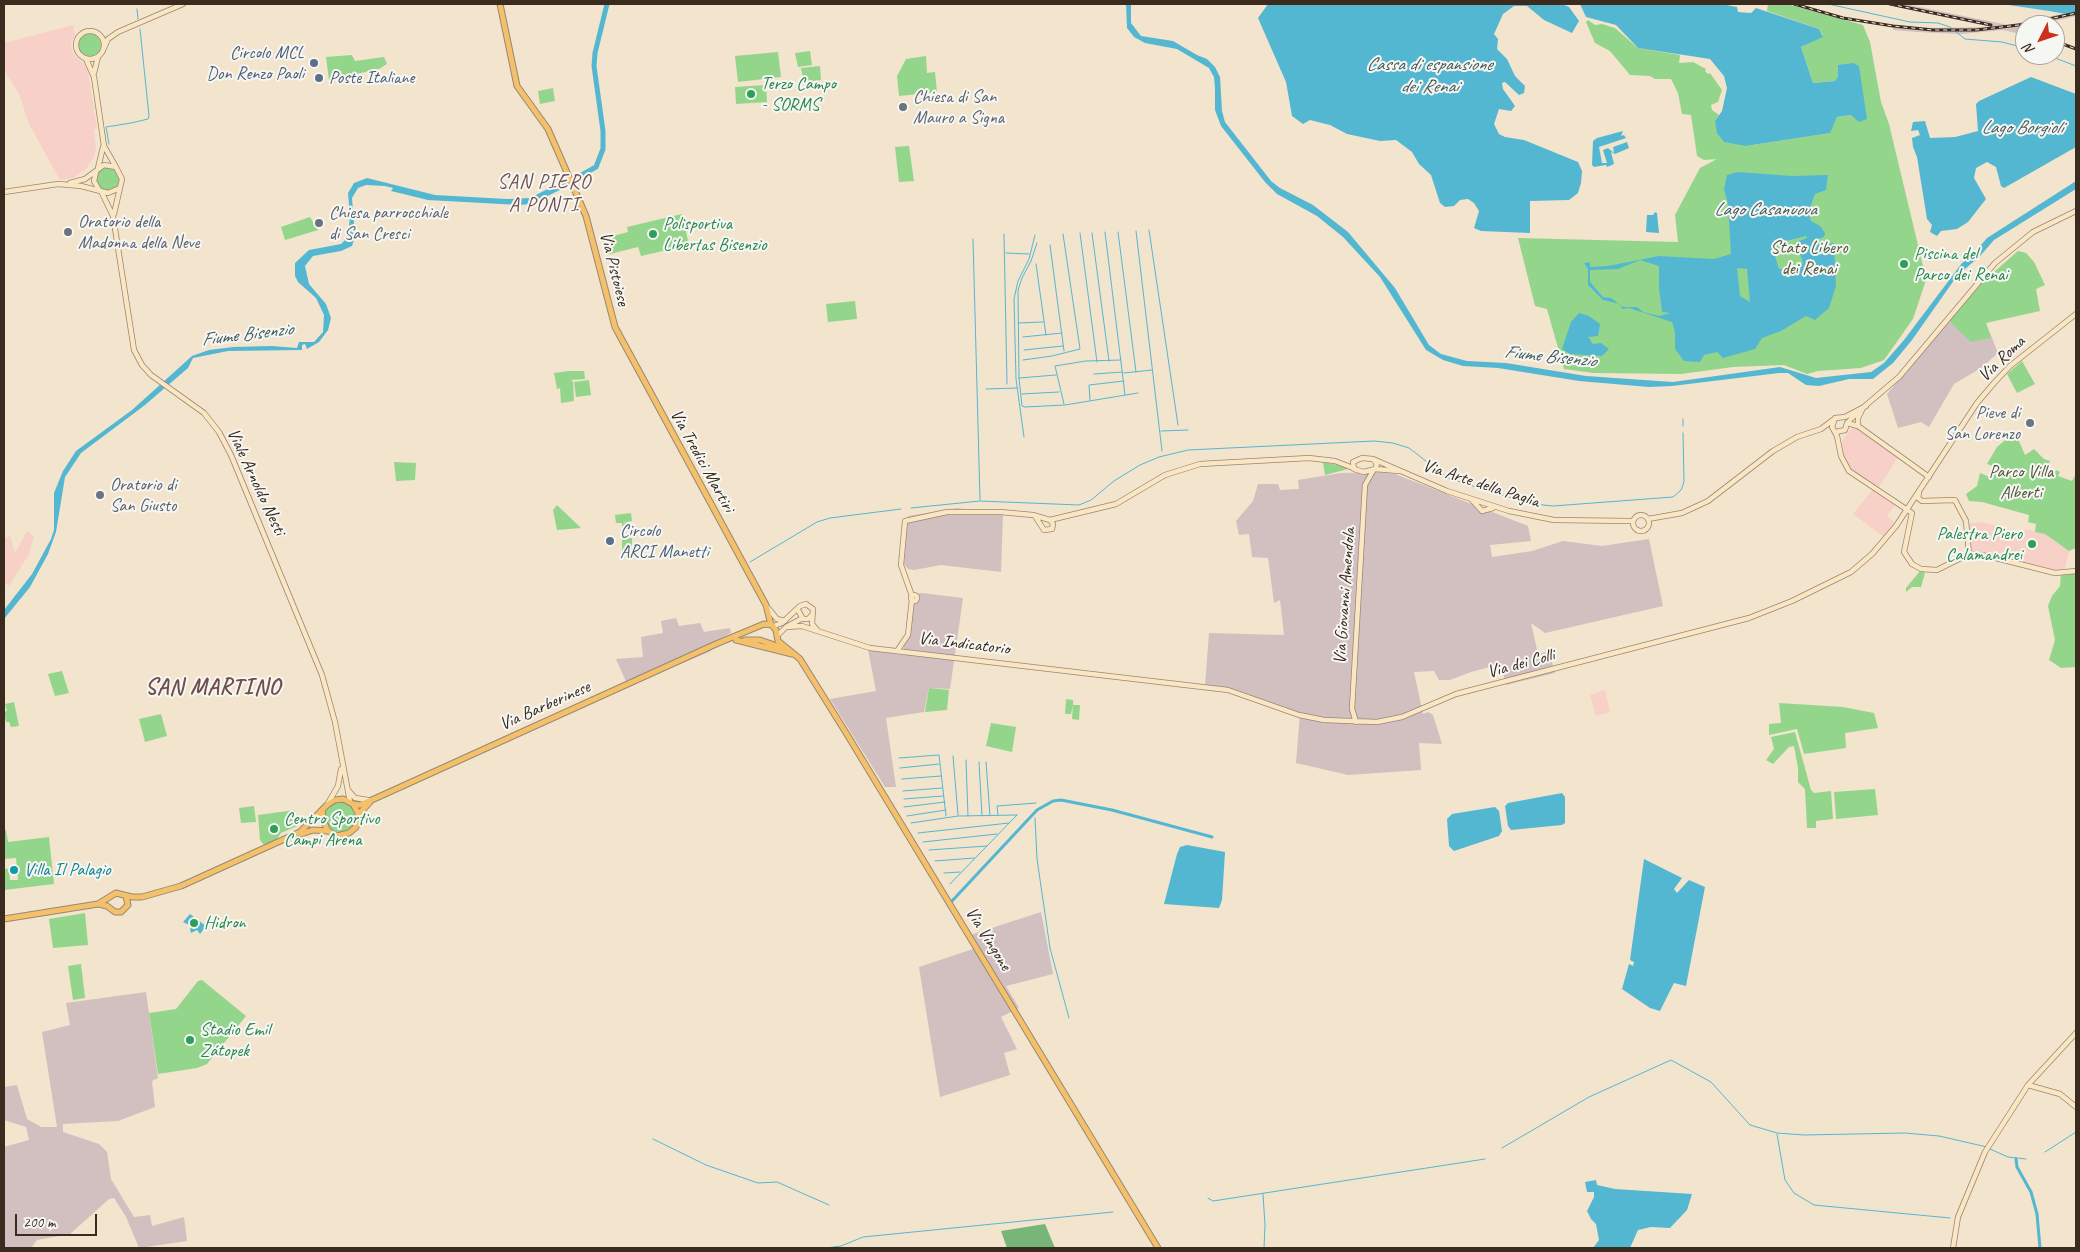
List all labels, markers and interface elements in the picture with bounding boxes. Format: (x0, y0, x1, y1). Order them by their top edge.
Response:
north arrow (2015, 15, 2065, 65)
text: N (2020, 41, 2038, 58)
place label: Circolo MCL Don Renzo Paoli (207, 42, 304, 84)
water label: Cassa di espansione dei Renai (1366, 54, 1492, 98)
marker: Circolo MCL Don Renzo Paoli (308, 57, 320, 69)
place label: Poste Italiane (329, 67, 414, 89)
marker: Poste Italiane (313, 72, 325, 84)
place label: Terzo Campo - SORMS (761, 73, 836, 116)
place label: Chiesa di San Mauro a Signa (913, 86, 1004, 128)
marker: Terzo Campo - SORMS (745, 88, 757, 100)
marker: Chiesa di San Mauro a Signa (897, 101, 909, 113)
water label: Lago Borgioli (1981, 117, 2063, 139)
district label: SAN PIERO A PONTI (497, 171, 591, 218)
water label: Lago Casanuova (1714, 199, 1816, 221)
place label: Chiesa parrocchiale di San Cresci (329, 202, 448, 244)
place label: Oratorio della Madonna della Neve (78, 211, 199, 253)
place label: Polisportiva Libertas Bisenzio (663, 213, 767, 255)
marker: Chiesa parrocchiale di San Cresci (313, 217, 325, 229)
marker: Oratorio della Madonna della Neve (62, 226, 74, 238)
marker: Polisportiva Libertas Bisenzio (647, 228, 659, 240)
street label: Via Pistoiese (594, 230, 634, 308)
park label: Stato Libero dei Renai (1770, 237, 1848, 280)
place label: Piscina del Parco dei Renai (1914, 243, 2008, 286)
marker: Piscina del Parco dei Renai (1898, 258, 1910, 270)
water label: Fiume Bisenzio (200, 318, 294, 352)
street label: Via Roma (1974, 331, 2030, 387)
water label: Fiume Bisenzio (1503, 341, 1597, 373)
place label: Pieve di San Lorenzo (1945, 402, 2020, 444)
street label: Via Tredici Martiri (665, 406, 739, 516)
marker: Pieve di San Lorenzo (2024, 417, 2036, 429)
street label: Viale Arnoldo Nesti (222, 425, 290, 539)
street label: Via Arte della Paglia (1420, 455, 1542, 513)
park label: Parco Villa Alberti (1989, 461, 2053, 504)
place label: Oratorio di San Giusto (110, 474, 176, 516)
marker: Oratorio di San Giusto (94, 489, 106, 501)
place label: Circolo ARCI Manetti (620, 520, 709, 562)
place label: Palestra Piero Calamandrei (1937, 523, 2022, 566)
street label: Via Giovanni Amendola (1329, 527, 1361, 665)
marker: Circolo ARCI Manetti (604, 535, 616, 547)
marker: Palestra Piero Calamandrei (2026, 538, 2038, 550)
street label: Via Indicatorio (917, 628, 1011, 660)
street label: Via dei Colli (1485, 645, 1557, 683)
district label: SAN MARTINO (145, 675, 281, 701)
street label: Via Barberinese (496, 676, 594, 736)
place label: Centro Sportivo Campi Arena (284, 808, 380, 851)
marker: Centro Sportivo Campi Arena (268, 823, 280, 835)
place label: Villa Il Palagio (24, 859, 111, 881)
marker: Villa Il Palagio (8, 864, 20, 876)
street label: Via Vingone (960, 903, 1016, 975)
place label: Hidron (204, 912, 246, 934)
marker: Hidron (188, 917, 200, 929)
place label: Stadio Emil Zátopek (200, 1019, 270, 1062)
marker: Stadio Emil Zátopek (184, 1034, 196, 1046)
scale bar (18, 1204, 100, 1236)
text: 200 m (23, 1213, 55, 1232)

